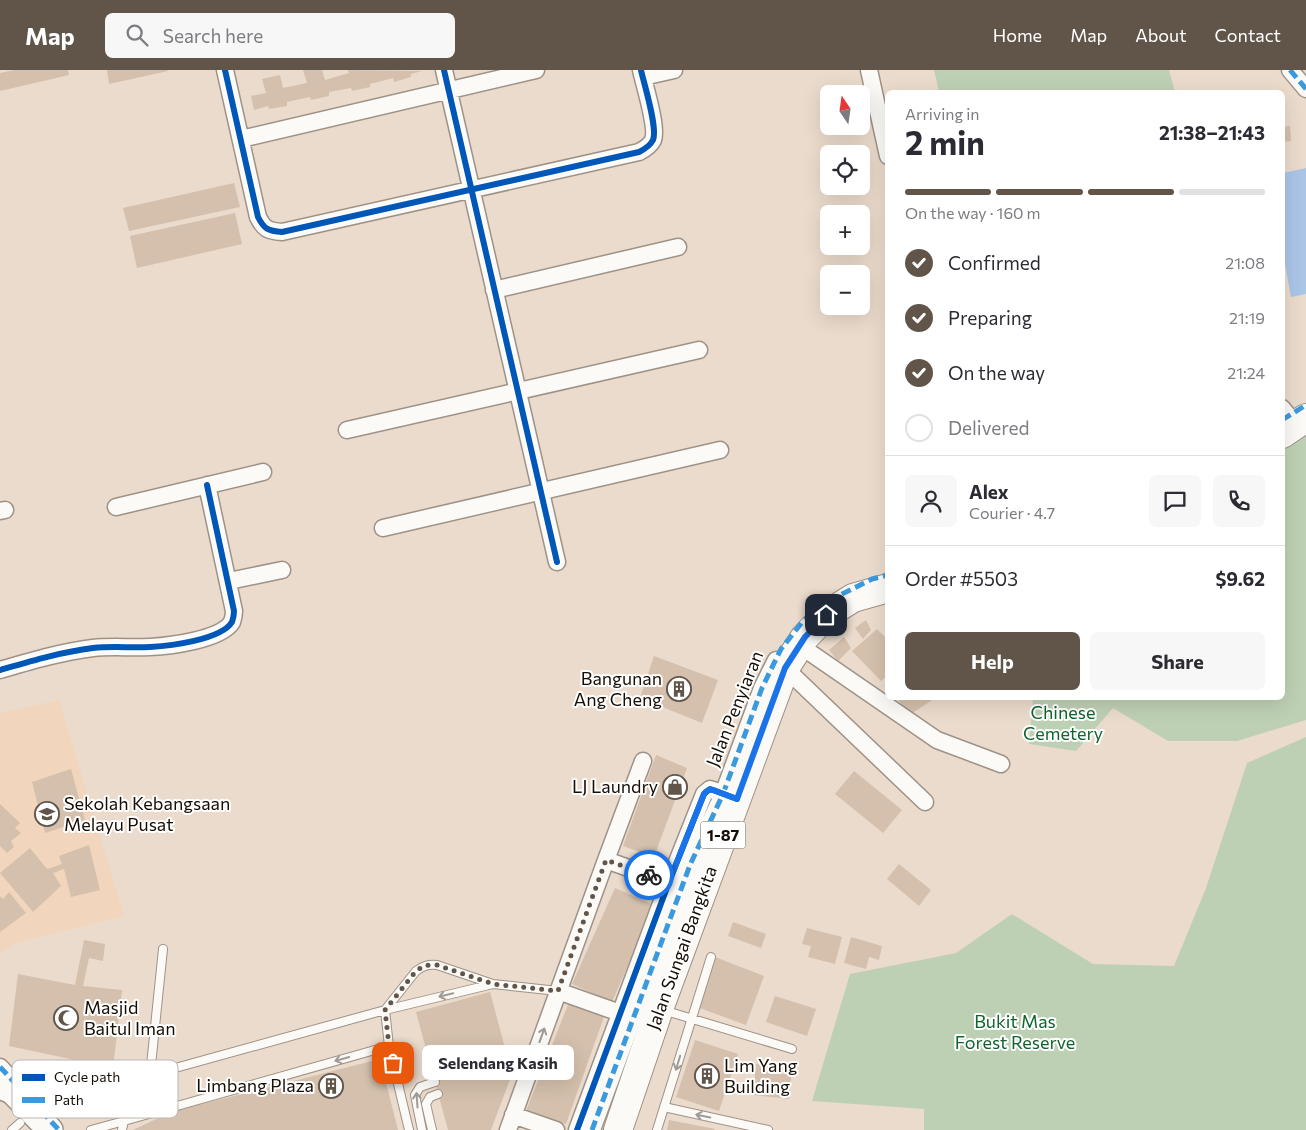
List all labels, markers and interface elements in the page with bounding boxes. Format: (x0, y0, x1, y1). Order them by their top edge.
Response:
search box (105, 13, 455, 58)
text: Map (25, 21, 75, 50)
icon: search (123, 21, 151, 49)
text: Search here (163, 24, 263, 47)
text: Home (993, 24, 1042, 46)
text: Map (1070, 24, 1107, 46)
text: About (1135, 24, 1187, 46)
text: Contact (1215, 24, 1281, 46)
north arrow (820, 85, 870, 135)
map controls (820, 85, 870, 315)
text: Arriving in (905, 104, 979, 123)
text: 21:38–21:43 (1159, 121, 1265, 144)
text: 2 min (905, 122, 985, 162)
button: locate (820, 145, 870, 195)
text: On the way · 160 m (905, 203, 1041, 222)
button: + (820, 205, 870, 255)
icon: check (905, 249, 933, 277)
text: Confirmed (948, 251, 1041, 274)
text: 21:08 (1225, 253, 1265, 272)
button: − (820, 265, 870, 315)
icon: check (905, 304, 933, 332)
text: Preparing (948, 306, 1032, 329)
text: 21:19 (1229, 308, 1265, 327)
icon: check (905, 359, 933, 387)
text: On the way (948, 361, 1045, 384)
text: 21:24 (1227, 363, 1265, 382)
text: Delivered (948, 416, 1029, 439)
button: person (905, 475, 957, 527)
button: chat (1149, 475, 1201, 527)
button: phone (1213, 475, 1265, 527)
text: Alex (969, 480, 1009, 503)
text: Courier · 4.7 (969, 503, 1055, 522)
text: Order #5503 (905, 567, 1018, 590)
text: $9.62 (1215, 567, 1265, 590)
pin (805, 594, 847, 636)
icon: home (812, 601, 840, 629)
button: Help (905, 632, 1080, 690)
button: Share (1090, 632, 1265, 690)
street label: Jalan Penyiaran (701, 647, 767, 770)
place label: Bangunan Ang Cheng (574, 667, 662, 710)
building icon: Bangunan Ang Cheng (666, 676, 692, 702)
park label: Chinese Cemetery (1023, 701, 1103, 744)
shop icon: LJ Laundry (662, 774, 688, 800)
place label: LJ Laundry (572, 775, 658, 797)
place label: Sekolah Kebangsaan Melayu Pusat (64, 792, 230, 835)
school or university icon: Sekolah Kebangsaan Melayu Pusat (34, 801, 60, 827)
road number: 1-87 (700, 822, 746, 848)
courier (624, 850, 674, 900)
icon: bike (635, 861, 663, 889)
street label: Jalan Sungai Bangkita (641, 863, 721, 1033)
one-way arrow (438, 991, 454, 1000)
place label: Masjid Baitul Iman (84, 996, 176, 1039)
mosque icon: Masjid Baitul Iman (53, 1005, 79, 1031)
park label: Bukit Mas Forest Reserve (955, 1010, 1075, 1053)
one-way arrow (538, 1028, 547, 1043)
pin (372, 1042, 414, 1084)
callout: Selendang Kasih (423, 1046, 576, 1080)
icon: bag (379, 1049, 407, 1077)
text: Selendang Kasih (438, 1053, 558, 1072)
place label: Lim Yang Building (724, 1054, 798, 1097)
one-way arrow (335, 1055, 351, 1064)
one-way arrow (673, 1055, 683, 1071)
legend (12, 1060, 178, 1118)
building icon: Lim Yang Building (694, 1063, 720, 1089)
text: Cycle path (54, 1068, 120, 1085)
building icon: Limbang Plaza (318, 1073, 344, 1099)
place label: Limbang Plaza (196, 1074, 314, 1096)
text: Path (54, 1091, 84, 1108)
one-way arrow (412, 1092, 421, 1108)
one-way arrow (696, 1111, 712, 1120)

